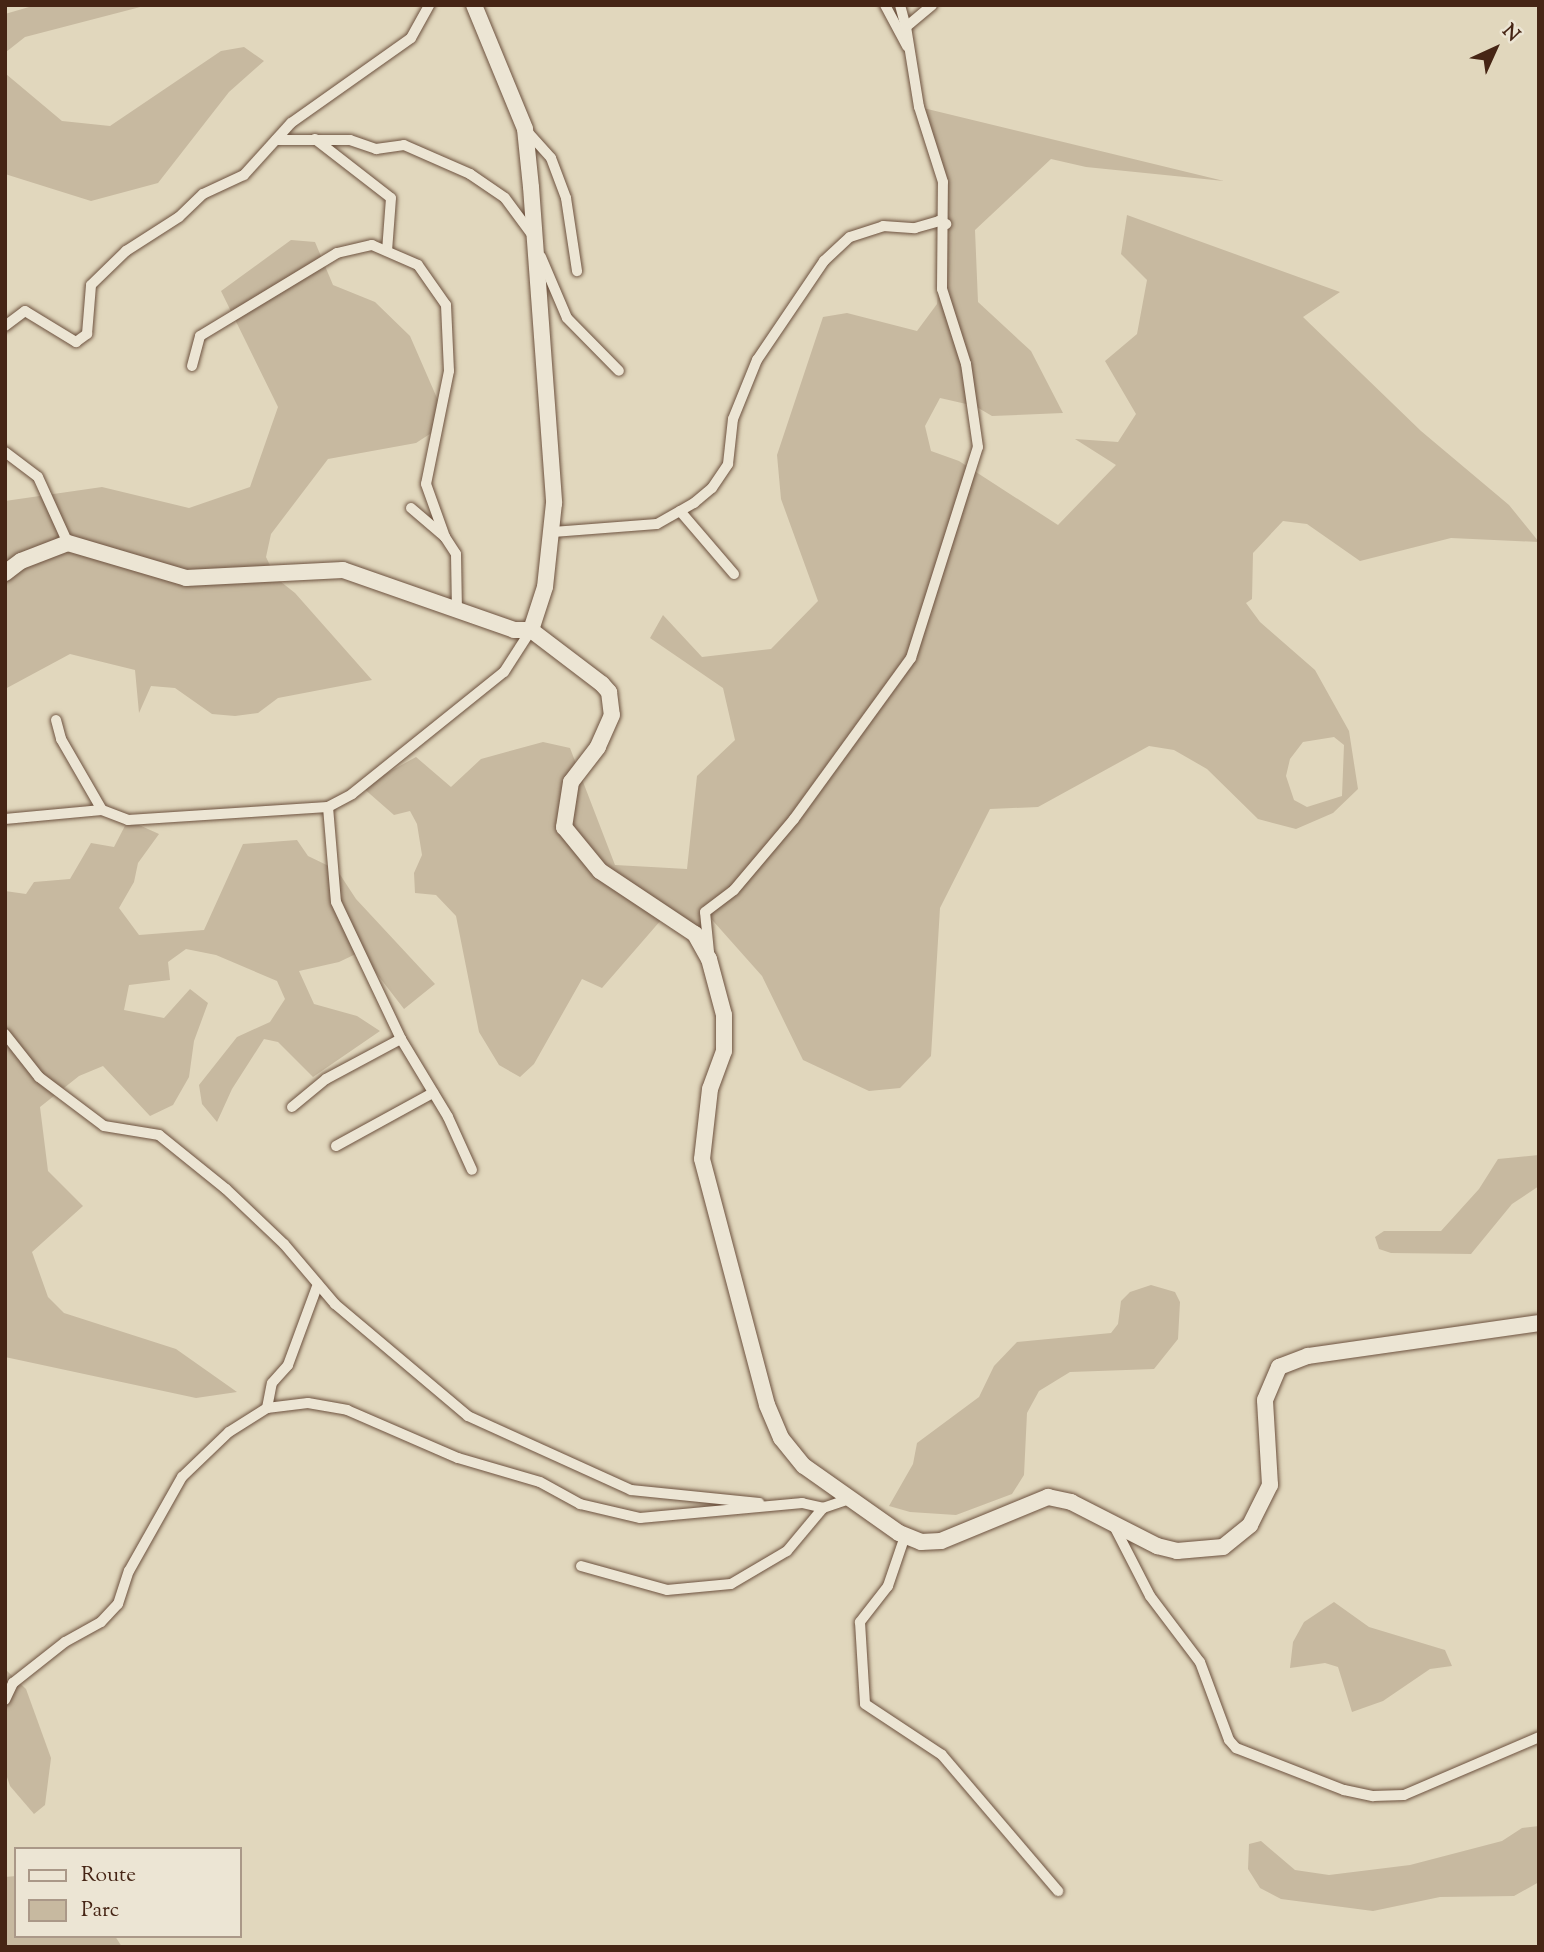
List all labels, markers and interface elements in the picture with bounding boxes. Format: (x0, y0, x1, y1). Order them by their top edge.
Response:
north arrow (1460, 14, 1530, 84)
text: N (1495, 19, 1525, 49)
legend (14, 1847, 242, 1938)
text: Route (81, 1861, 136, 1891)
text: Parc (81, 1896, 119, 1926)

